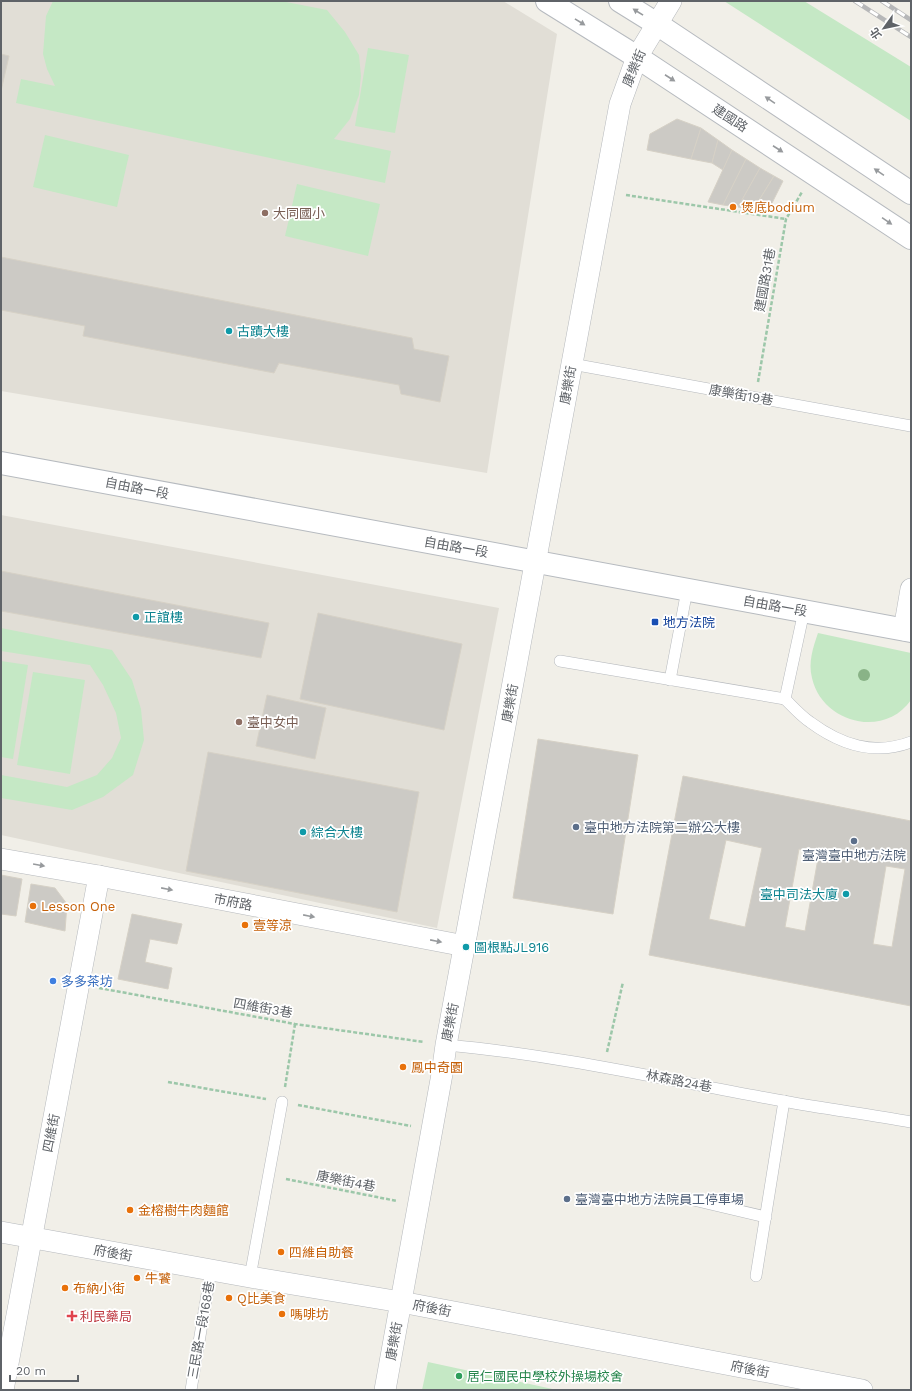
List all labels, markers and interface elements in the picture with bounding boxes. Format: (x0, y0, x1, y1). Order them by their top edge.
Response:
north arrow (864, 8, 904, 48)
one-way arrow (632, 9, 644, 16)
one-way arrow (574, 18, 586, 25)
text: 北 (868, 25, 884, 41)
street label: 康樂街 (619, 47, 649, 89)
one-way arrow (664, 75, 675, 82)
one-way arrow (765, 96, 776, 103)
street label: 建國路 (710, 101, 750, 135)
one-way arrow (773, 146, 784, 153)
one-way arrow (873, 168, 884, 176)
place label: 煲底bodium (741, 200, 815, 215)
marker: 煲底bodium (728, 202, 738, 212)
place label: 大同國小 (273, 206, 325, 221)
marker: 大同國小 (260, 208, 270, 218)
one-way arrow (881, 218, 892, 225)
street label: 建國路31巷 (752, 247, 778, 313)
place label: 古蹟大樓 (237, 324, 289, 339)
marker: 古蹟大樓 (224, 326, 234, 336)
street label: 康樂街 (557, 364, 579, 406)
street label: 康樂街19巷 (708, 382, 774, 408)
street label: 自由路一段 (104, 474, 170, 502)
street label: 自由路一段 (423, 534, 489, 560)
street label: 自由路一段 (742, 593, 808, 619)
place label: 正誼樓 (144, 610, 183, 625)
marker: 正誼樓 (131, 612, 141, 622)
place label: 地方法院 (663, 615, 715, 630)
marker: 地方法院 (650, 617, 660, 627)
street label: 康樂街 (499, 682, 521, 724)
place label: 臺中女中 (247, 715, 299, 730)
marker: 臺中女中 (234, 717, 244, 727)
place label: 臺中地方法院第二辦公大樓 (584, 820, 740, 835)
marker: 臺中地方法院第二辦公大樓 (571, 822, 581, 832)
place label: 綜合大樓 (311, 825, 363, 840)
marker: 綜合大樓 (298, 827, 308, 837)
marker: 臺灣臺中地方法院 (849, 836, 859, 846)
place label: 臺灣臺中地方法院 (802, 848, 906, 863)
one-way arrow (33, 863, 46, 869)
one-way arrow (161, 886, 173, 892)
place label: 臺中司法大廈 (760, 887, 838, 902)
marker: 臺中司法大廈 (841, 889, 851, 899)
street label: 市府路 (212, 891, 254, 913)
place label: Lesson One (41, 899, 115, 914)
marker: Lesson One (28, 901, 38, 911)
one-way arrow (303, 913, 315, 919)
place label: 壹等涼 (253, 918, 292, 933)
marker: 壹等涼 (240, 920, 250, 930)
one-way arrow (430, 938, 442, 944)
place label: 圖根點JL916 (474, 940, 549, 955)
marker: 圖根點JL916 (461, 942, 471, 952)
place label: 多多茶坊 (61, 974, 113, 989)
marker: 多多茶坊 (48, 976, 58, 986)
street label: 四維街3巷 (232, 995, 294, 1021)
street label: 康樂街 (439, 1001, 461, 1043)
place label: 鳳中奇園 (411, 1060, 463, 1075)
marker: 鳳中奇園 (398, 1062, 408, 1072)
street label: 林森路24巷 (645, 1067, 713, 1095)
street label: 四維街 (40, 1112, 62, 1154)
street label: 康樂街4巷 (315, 1168, 377, 1194)
place label: 臺灣臺中地方法院員工停車場 (575, 1192, 744, 1207)
marker: 臺灣臺中地方法院員工停車場 (562, 1194, 572, 1204)
place label: 金榕樹牛肉麵館 (138, 1203, 229, 1218)
marker: 金榕樹牛肉麵館 (125, 1205, 135, 1215)
street label: 府後街 (92, 1242, 134, 1264)
place label: 四維自助餐 (289, 1245, 354, 1260)
marker: 四維自助餐 (276, 1247, 286, 1257)
place label: 牛饕 (145, 1271, 171, 1286)
marker: 牛饕 (132, 1273, 142, 1283)
street label: 三民路一段168巷 (185, 1280, 217, 1380)
place label: 布納小街 (73, 1281, 125, 1296)
marker: 布納小街 (60, 1283, 70, 1293)
place label: Q比美食 (237, 1291, 286, 1306)
marker: Q比美食 (224, 1293, 234, 1303)
street label: 府後街 (411, 1297, 453, 1319)
place label: 嗎啡坊 (290, 1307, 329, 1322)
place label: 利民藥局 (80, 1309, 132, 1324)
marker: 嗎啡坊 (277, 1309, 287, 1319)
marker: 利民藥局 (67, 1311, 77, 1321)
street label: 康樂街 (383, 1320, 405, 1362)
scale bar (10, 1357, 78, 1383)
street label: 府後街 (729, 1358, 771, 1380)
text: 20 m (16, 1364, 46, 1378)
place label: 居仁國民中學校外操場校舍 (467, 1369, 623, 1384)
marker: 居仁國民中學校外操場校舍 (454, 1371, 464, 1381)

